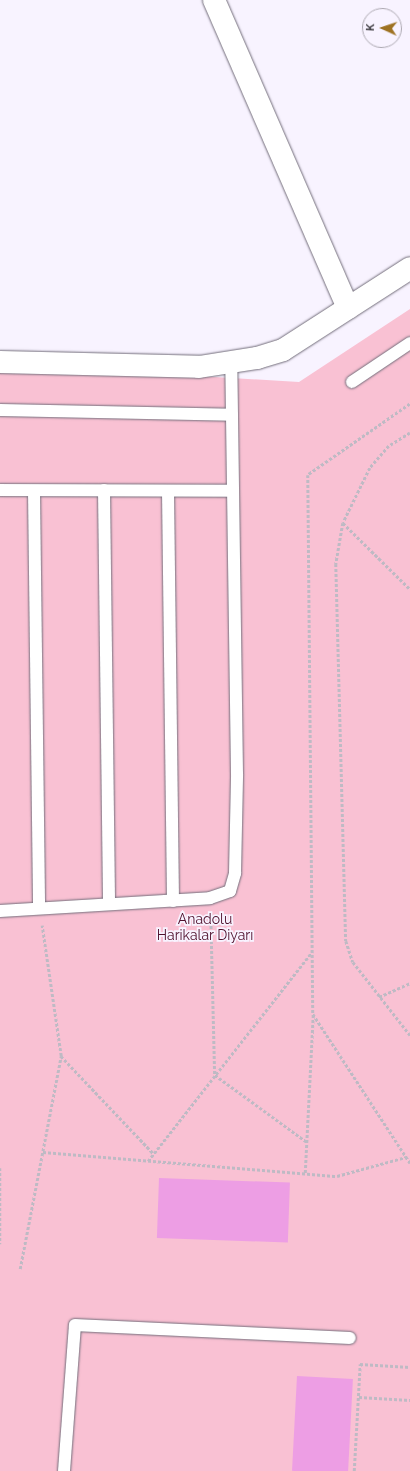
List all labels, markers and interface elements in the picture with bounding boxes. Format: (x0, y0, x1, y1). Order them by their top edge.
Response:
north arrow (362, 8, 402, 48)
text: K (364, 23, 377, 31)
park label: Anadolu Harikalar Diyarı (157, 911, 253, 944)

